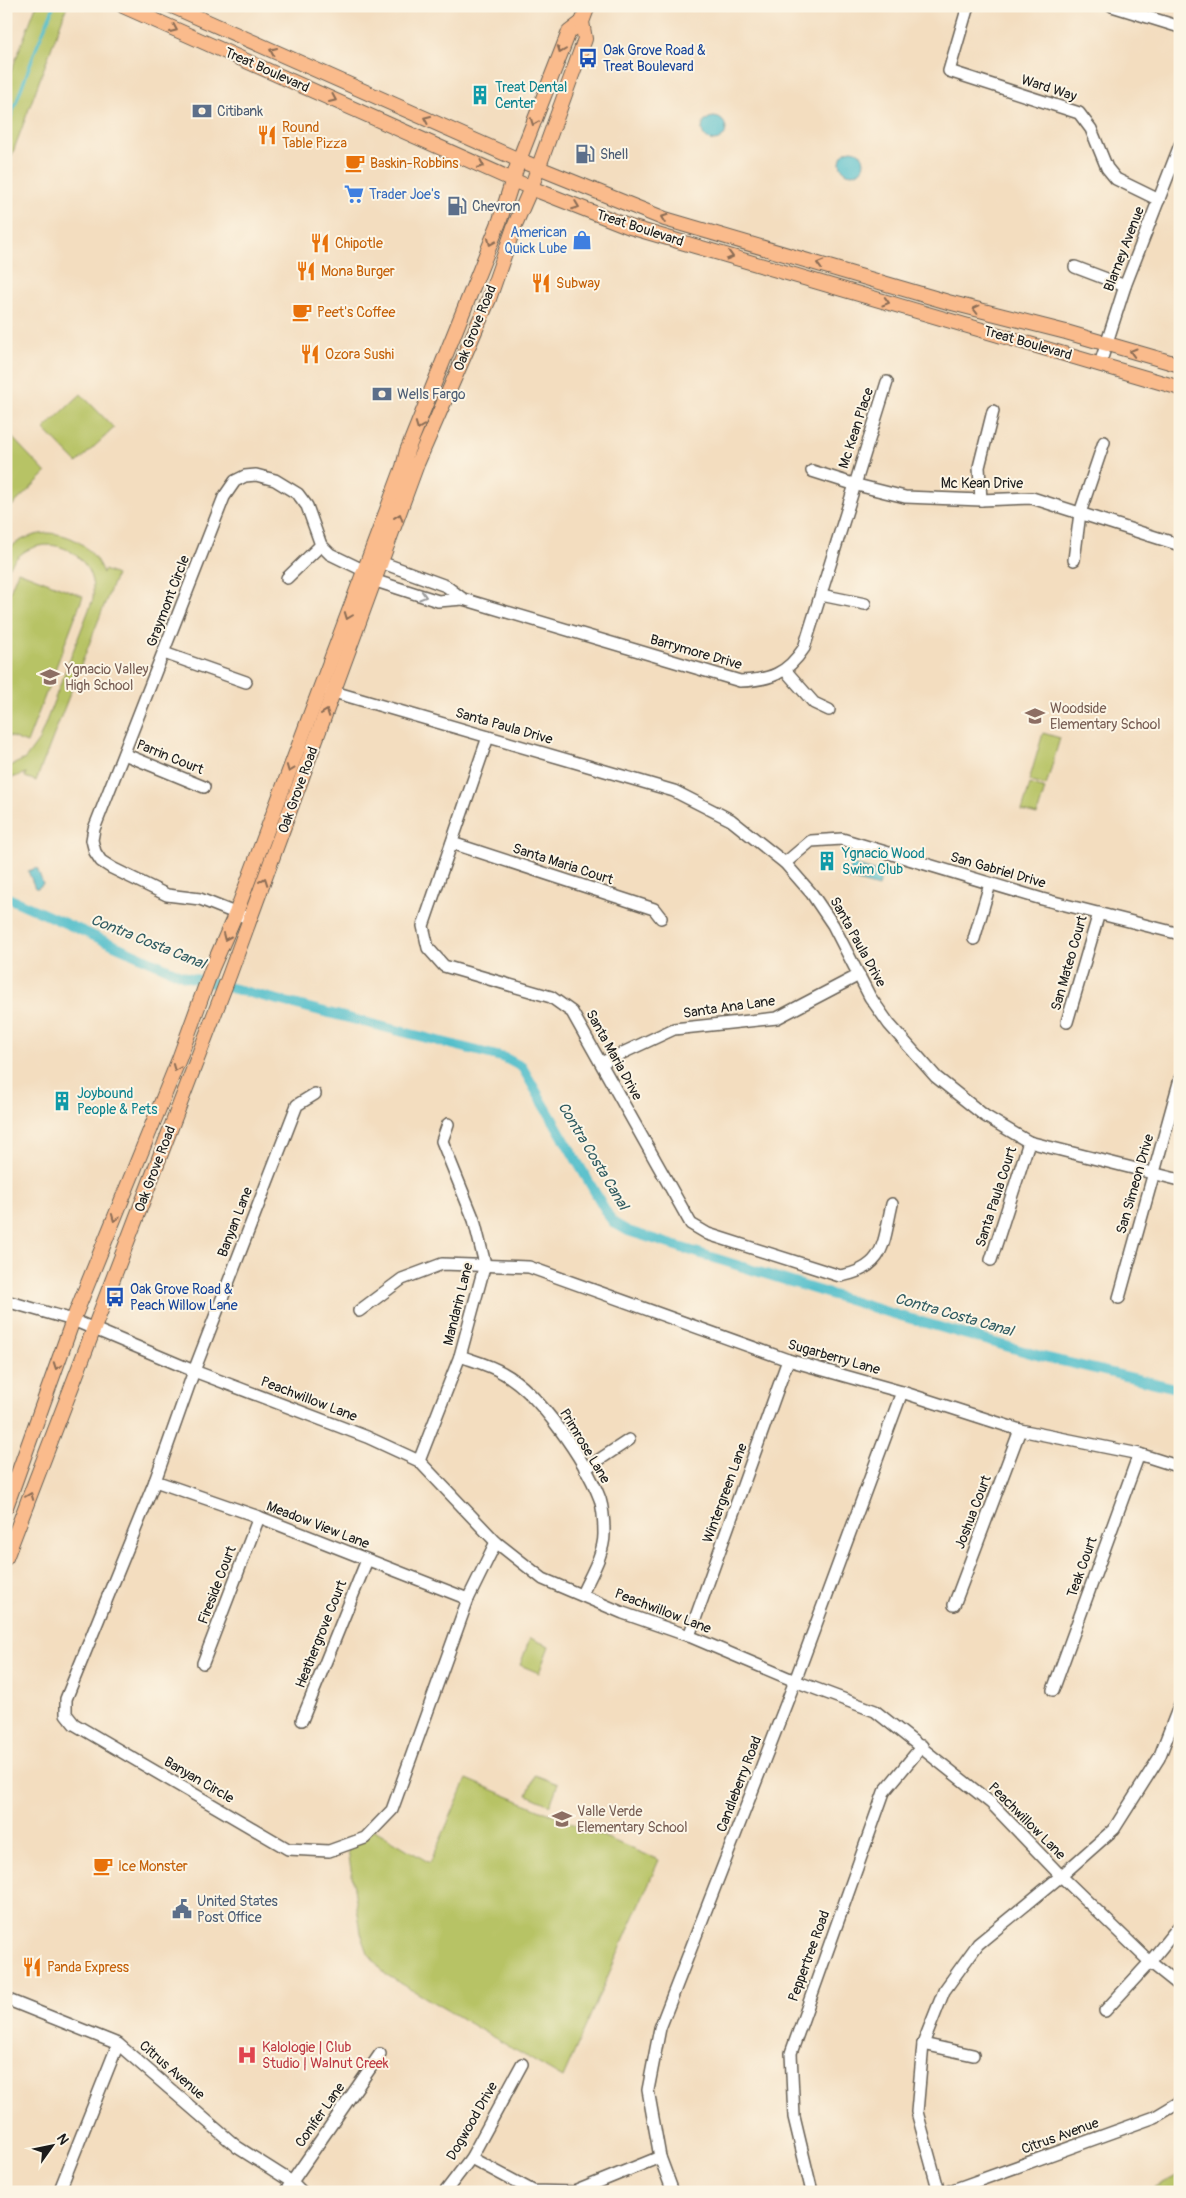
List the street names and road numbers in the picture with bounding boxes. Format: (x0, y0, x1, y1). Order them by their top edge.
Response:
street label: Treat Boulevard (222, 44, 312, 96)
street label: Ward Way (1019, 71, 1079, 105)
street label: Blarney Avenue (1100, 204, 1148, 294)
street label: Treat Boulevard (594, 206, 686, 250)
street label: Oak Grove Road (450, 282, 500, 373)
street label: Treat Boulevard (982, 322, 1074, 364)
street label: Mc Kean Place (835, 385, 877, 471)
street label: Mc Kean Drive (941, 475, 1023, 492)
street label: Graymont Circle (143, 553, 193, 649)
street label: Barrymore Drive (648, 631, 744, 673)
street label: Santa Paula Drive (453, 704, 555, 748)
street label: Parrin Court (134, 736, 206, 778)
street label: Oak Grove Road (274, 744, 322, 836)
street label: Santa Maria Court (511, 840, 616, 888)
street label: San Gabriel Drive (948, 848, 1048, 892)
street label: Santa Paula Drive (826, 894, 890, 990)
street label: San Mateo Court (1047, 913, 1091, 1013)
street label: Santa Ana Lane (682, 992, 776, 1022)
street label: Santa Maria Drive (582, 1007, 646, 1103)
street label: Oak Grove Road (131, 1123, 179, 1215)
street label: San Simeon Drive (1113, 1132, 1157, 1236)
street label: Santa Paula Court (972, 1144, 1020, 1249)
street label: Banyan Lane (214, 1185, 256, 1259)
street label: Mandarin Lane (440, 1261, 477, 1347)
street label: Sugarberry Lane (786, 1336, 882, 1378)
street label: Peachwillow Lane (258, 1373, 360, 1425)
street label: Primrose Lane (556, 1406, 614, 1487)
street label: Wintergreen Lane (699, 1441, 751, 1545)
street label: Joshua Court (951, 1472, 995, 1551)
street label: Meadow View Lane (264, 1498, 372, 1553)
street label: Teak Court (1063, 1534, 1101, 1600)
street label: Fireside Court (194, 1543, 240, 1626)
street label: Heathergrove Court (292, 1577, 351, 1690)
street label: Peachwillow Lane (612, 1585, 714, 1637)
street label: Candleberry Road (713, 1733, 765, 1834)
street label: Banyan Circle (161, 1753, 237, 1807)
street label: Peachwillow Lane (985, 1779, 1069, 1863)
street label: Peppertree Road (785, 1908, 833, 2004)
street label: Citrus Avenue (136, 2037, 208, 2103)
street label: Conifer Lane (292, 2079, 349, 2151)
street label: Dogwood Drive (443, 2079, 501, 2163)
street label: Citrus Avenue (1019, 2114, 1101, 2158)

